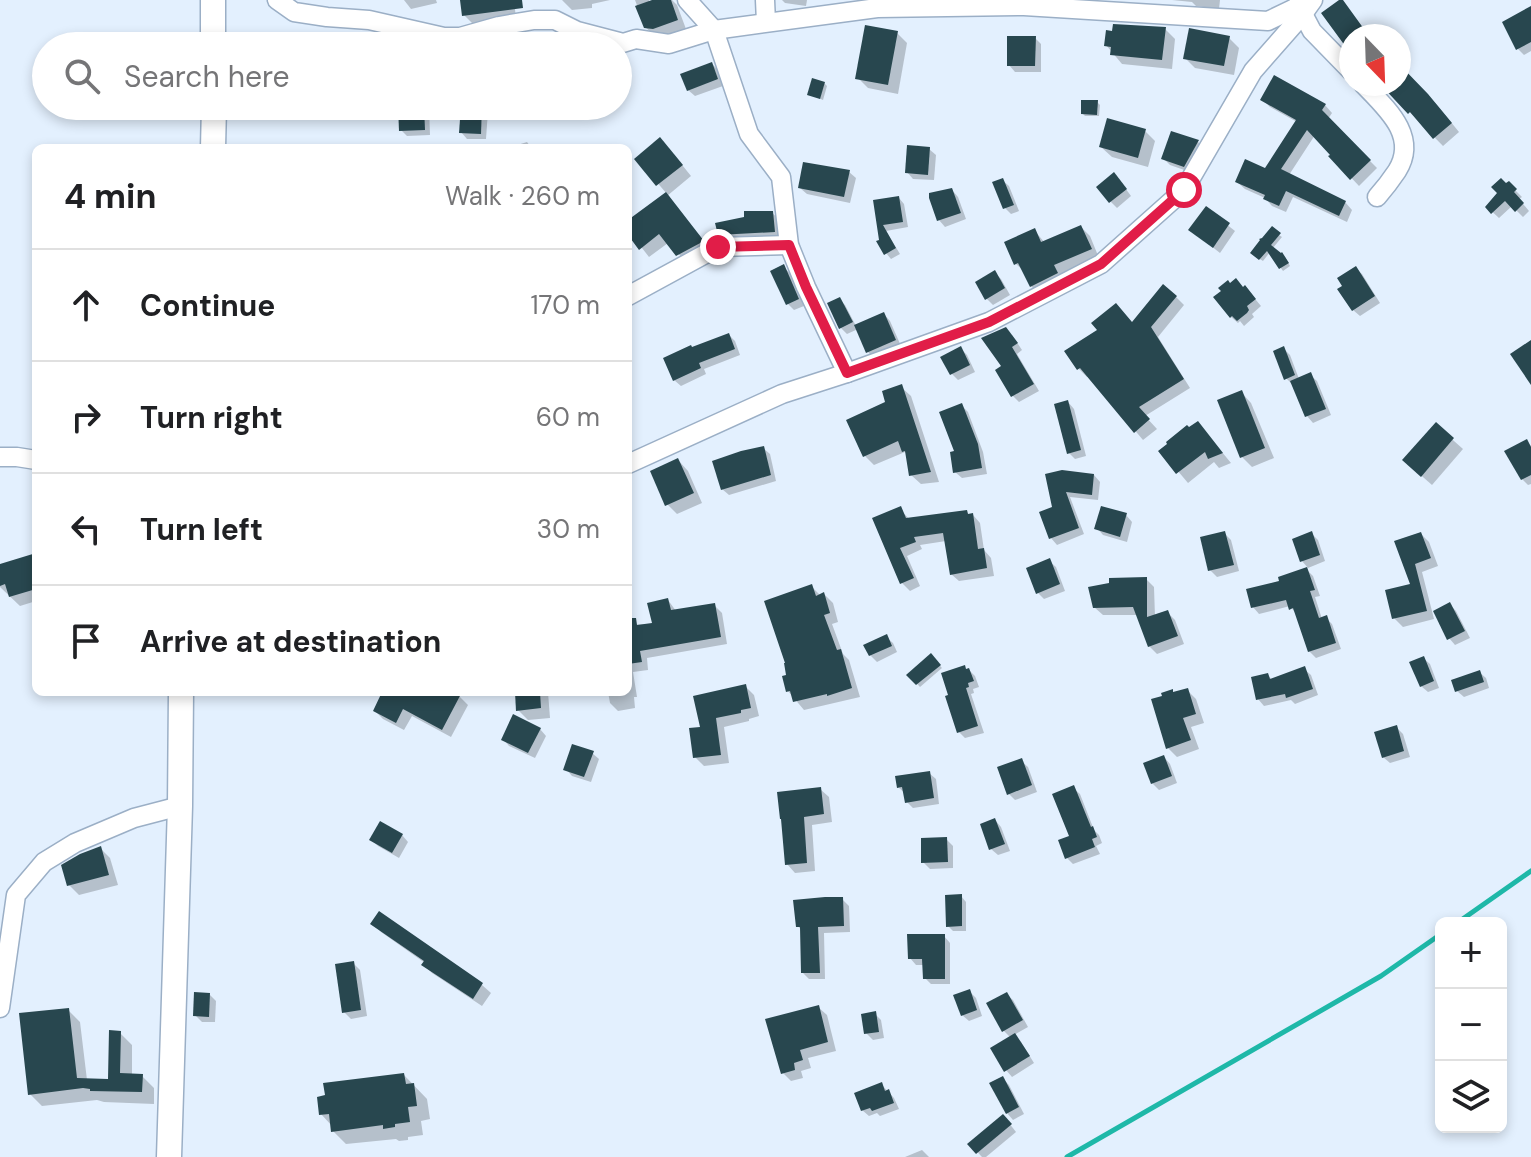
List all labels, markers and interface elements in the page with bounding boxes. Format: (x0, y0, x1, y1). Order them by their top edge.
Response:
north arrow (1339, 24, 1411, 96)
search box (32, 32, 632, 120)
icon: search (60, 54, 104, 98)
text: Search here (124, 57, 290, 96)
route start (1166, 172, 1202, 208)
text: 4 min (64, 174, 156, 219)
text: Walk · 260 m (445, 179, 600, 213)
route end (700, 229, 736, 265)
icon: ahead (64, 283, 108, 327)
text: Continue (140, 286, 275, 325)
text: 170 m (531, 288, 600, 322)
icon: right (64, 395, 108, 439)
text: Turn right (140, 398, 283, 437)
text: 60 m (536, 400, 600, 434)
icon: left (64, 507, 108, 551)
text: Turn left (140, 510, 263, 549)
text: 30 m (537, 512, 600, 546)
icon: arrive (64, 619, 108, 663)
text: Arrive at destination (140, 622, 441, 661)
map controls (1435, 917, 1507, 1133)
button: + (1435, 917, 1507, 989)
button: − (1435, 989, 1507, 1061)
button: layers (1435, 1061, 1507, 1133)

